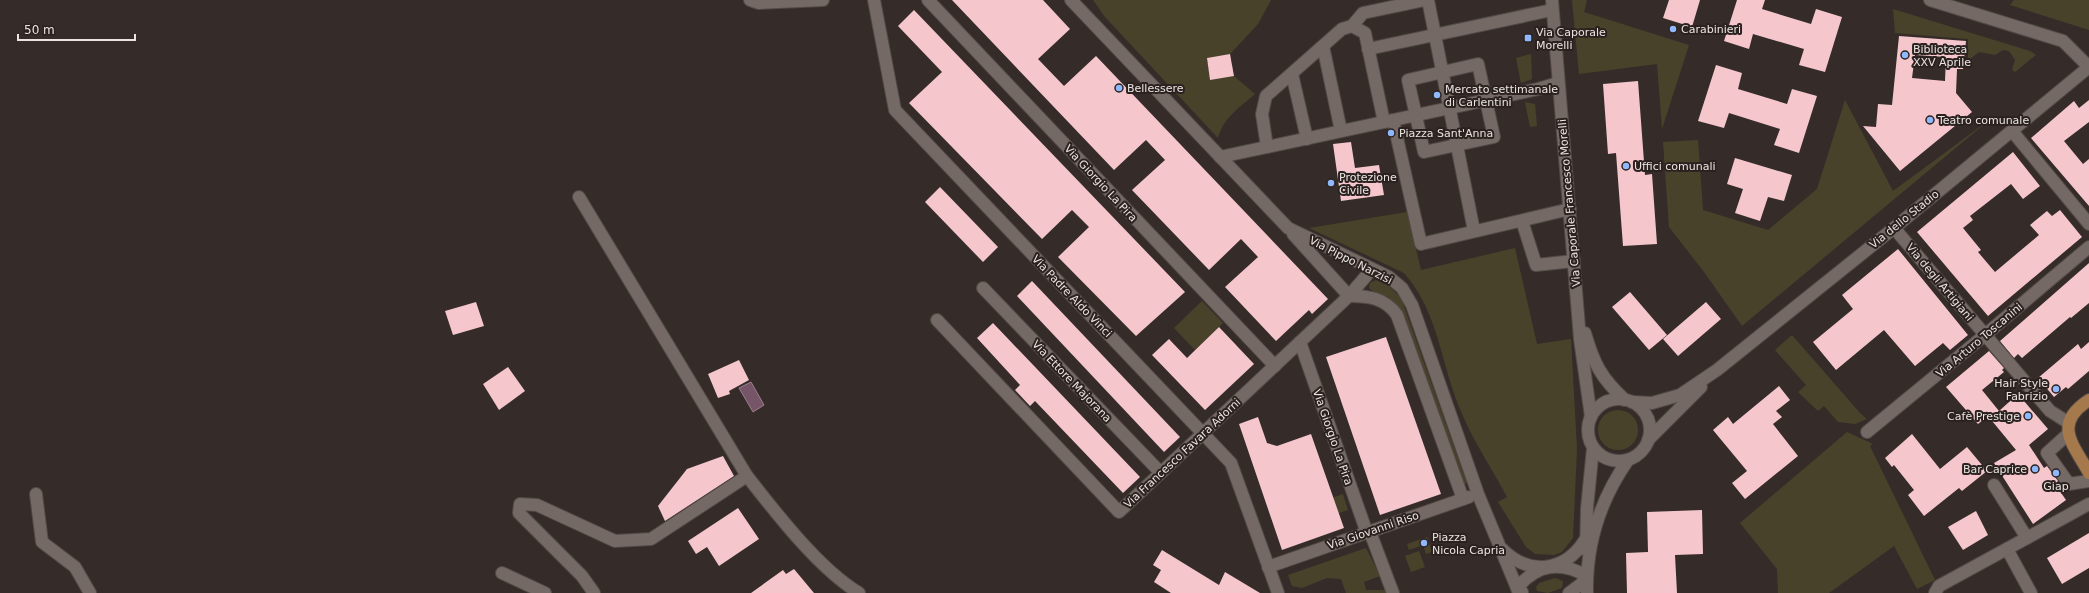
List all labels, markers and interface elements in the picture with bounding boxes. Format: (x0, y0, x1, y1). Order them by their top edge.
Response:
scale bar (18, 16, 135, 42)
text: 50 m (24, 23, 55, 37)
place label: Carabinieri (1681, 23, 1741, 36)
marker: Carabinieri (1668, 24, 1678, 34)
place label: Via Caporale Morelli (1536, 26, 1606, 52)
marker: Via Caporale Morelli (1523, 33, 1533, 43)
place label: Biblioteca XXV Aprile (1913, 43, 1971, 69)
marker: Biblioteca XXV Aprile (1900, 50, 1910, 60)
place label: Bellessere (1127, 82, 1184, 95)
marker: Bellessere (1114, 83, 1124, 93)
place label: Mercato settimanale di Carlentini (1445, 83, 1558, 109)
marker: Mercato settimanale di Carlentini (1432, 90, 1442, 100)
place label: Teatro comunale (1937, 114, 2029, 127)
marker: Teatro comunale (1925, 115, 1935, 125)
street label: Via Caporale Francesco Morelli (1556, 119, 1583, 287)
place label: Piazza Sant'Anna (1399, 127, 1493, 140)
marker: Piazza Sant'Anna (1386, 128, 1396, 138)
street label: Via Giorgio La Pira (1062, 142, 1140, 225)
place label: Uffici comunali (1634, 160, 1716, 173)
marker: Uffici comunali (1621, 161, 1631, 171)
place label: Protezione Civile (1339, 171, 1397, 197)
marker: Protezione Civile (1326, 178, 1336, 188)
street label: Via dello Stadio (1867, 187, 1942, 251)
street label: Via Pippo Narzisi (1307, 234, 1394, 287)
street label: Via degli Artigiani (1903, 241, 1976, 324)
street label: Via Padre Aldo Vinci (1029, 253, 1114, 340)
street label: Via Arturo Toscanini (1934, 301, 2025, 380)
street label: Via Ettore Majorana (1029, 338, 1114, 425)
place label: Hair Style Fabrizio (1994, 377, 2048, 403)
marker: Hair Style Fabrizio (2051, 384, 2061, 394)
street label: Via Giorgio La Pira (1310, 388, 1355, 487)
street label: Via Francesco Favara Adorni (1121, 396, 1243, 511)
place label: Cafè Prestige (1947, 410, 2020, 423)
marker: Cafè Prestige (2023, 411, 2033, 421)
place label: Bar Caprice (1963, 463, 2027, 476)
marker: Bar Caprice (2030, 464, 2040, 474)
marker: Giap (2051, 468, 2061, 478)
place label: Giap (2043, 480, 2069, 493)
street label: Via Giovanni Riso (1326, 509, 1421, 552)
place label: Piazza Nicola Capria (1432, 531, 1505, 557)
marker: Piazza Nicola Capria (1419, 538, 1429, 548)

